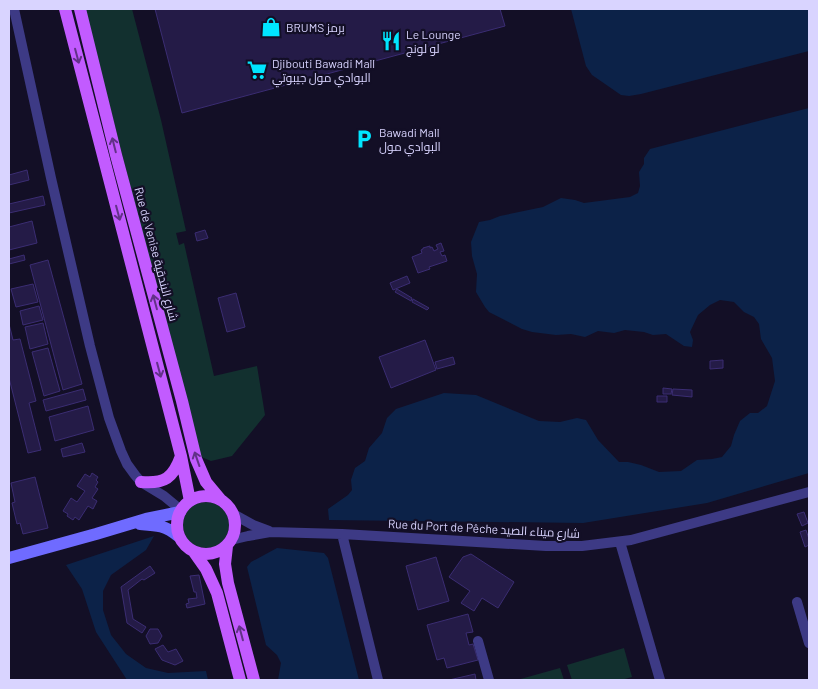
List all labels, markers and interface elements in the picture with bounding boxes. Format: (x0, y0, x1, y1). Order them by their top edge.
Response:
shop icon: BRUMS برمز (260, 16, 282, 38)
place label: BRUMS برمز (286, 20, 345, 35)
place label: Le Lounge لو لونج (406, 27, 461, 57)
restaurant icon: Le Lounge لو لونج (380, 30, 402, 52)
one-way arrow (73, 47, 82, 63)
place label: Djibouti Bawadi Mall البوادي مول جيبوتي (272, 56, 375, 88)
supermarket icon: Djibouti Bawadi Mall البوادي مول جيبوتي (246, 59, 268, 81)
place label: Bawadi Mall البوادي مول (379, 125, 441, 157)
parking icon: Bawadi Mall البوادي مول (353, 128, 375, 150)
one-way arrow (109, 137, 118, 153)
street label: Rue de Venise شارع البندقية (130, 185, 182, 323)
one-way arrow (114, 205, 123, 221)
one-way arrow (150, 295, 159, 311)
one-way arrow (155, 362, 164, 378)
one-way arrow (191, 451, 201, 467)
street label: Rue du Port de Pêche شارع ميناء الصيد (387, 516, 580, 542)
one-way arrow (236, 626, 246, 642)

